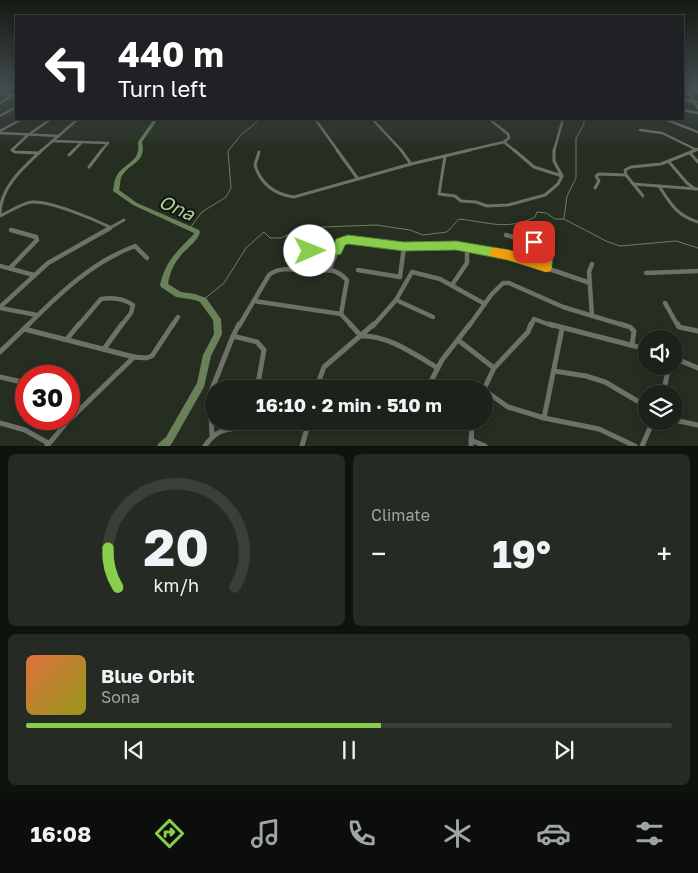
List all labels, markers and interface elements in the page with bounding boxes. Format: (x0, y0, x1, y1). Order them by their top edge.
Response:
text: 440 m (118, 33, 224, 75)
icon: left (35, 35, 100, 100)
text: Turn left (118, 75, 207, 102)
water label: Ona (156, 189, 199, 225)
pin (513, 221, 555, 263)
position arrow (283, 224, 335, 276)
icon: arrive (520, 228, 548, 256)
map controls (638, 330, 683, 430)
button: sound (638, 330, 683, 375)
speed limit sign: 30 (15, 365, 80, 430)
button: layers (638, 385, 683, 430)
text: 16:10 · 2 min · 510 m (256, 393, 442, 416)
text: Climate (371, 505, 430, 525)
text: 20 (144, 515, 209, 577)
text: 19° (492, 531, 551, 576)
text: − (371, 537, 386, 570)
text: + (657, 537, 672, 570)
text: km/h (154, 574, 199, 596)
text: Blue Orbit (101, 664, 195, 687)
text: Sona (101, 687, 140, 707)
icon: previous (120, 736, 148, 764)
icon: pause (335, 736, 363, 764)
icon: next (550, 736, 578, 764)
icon: directions (152, 816, 187, 851)
icon: music (248, 816, 283, 851)
icon: phone (344, 816, 379, 851)
icon: climate (440, 816, 475, 851)
icon: car (536, 816, 571, 851)
icon: filters (632, 816, 667, 851)
text: 16:08 (31, 820, 91, 847)

